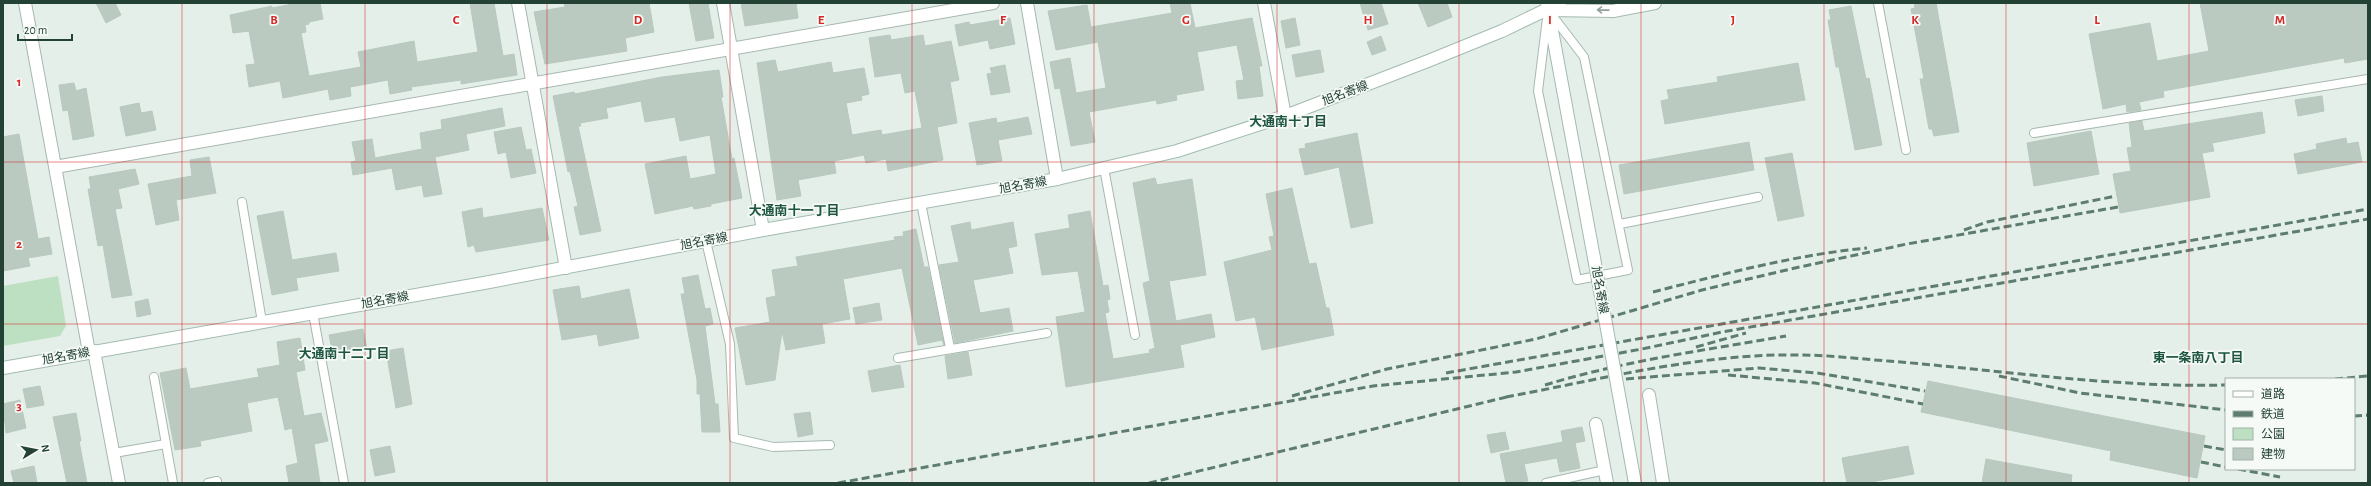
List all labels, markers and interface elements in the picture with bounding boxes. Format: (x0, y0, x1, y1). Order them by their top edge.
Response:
one-way arrow (1597, 7, 1610, 14)
text: B (270, 14, 278, 27)
text: C (453, 14, 460, 27)
text: D (634, 14, 643, 27)
text: E (818, 14, 825, 27)
text: F (1000, 14, 1007, 27)
text: G (1182, 14, 1190, 27)
text: H (1363, 14, 1373, 27)
text: I (1548, 14, 1552, 27)
text: J (1731, 14, 1735, 27)
text: K (1911, 14, 1919, 27)
text: L (2094, 14, 2100, 27)
text: M (2275, 14, 2285, 27)
scale bar (18, 16, 72, 42)
text: 20 m (24, 24, 47, 36)
text: 1 (17, 76, 21, 89)
street label: 旭名寄線 (1320, 78, 1370, 107)
district label: 大通南十丁目 (1249, 114, 1327, 129)
street label: 旭名寄線 (998, 174, 1048, 195)
district label: 大通南十一丁目 (748, 203, 840, 218)
street label: 旭名寄線 (679, 230, 729, 251)
text: 2 (16, 238, 22, 251)
street label: 旭名寄線 (1590, 265, 1611, 315)
street label: 旭名寄線 (360, 289, 410, 310)
street label: 旭名寄線 (41, 345, 91, 366)
district label: 大通南十二丁目 (298, 346, 390, 361)
district label: 東一条南八丁目 (2152, 350, 2244, 365)
legend (2225, 378, 2355, 470)
text: 道路 (2261, 387, 2285, 400)
text: 3 (16, 400, 22, 413)
text: 鉄道 (2261, 407, 2285, 420)
text: 公園 (2261, 428, 2285, 440)
north arrow (16, 430, 56, 470)
text: N (39, 444, 51, 453)
text: 建物 (2261, 447, 2285, 460)

